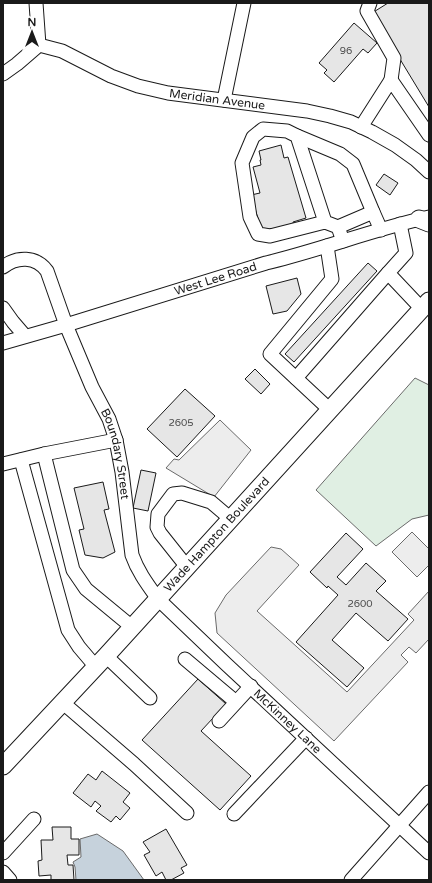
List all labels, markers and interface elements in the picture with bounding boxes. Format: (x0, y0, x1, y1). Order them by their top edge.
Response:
north arrow (12, 12, 52, 52)
text: N (28, 16, 36, 29)
house number: 96 (340, 45, 352, 57)
street label: Meridian Avenue (168, 86, 266, 113)
street label: West Lee Road (172, 259, 258, 298)
street label: Boundary Street (98, 406, 132, 501)
house number: 2605 (168, 417, 194, 429)
street label: Wade Hampton Boulevard (161, 474, 272, 595)
house number: 2600 (347, 598, 373, 610)
street label: McKinney Lane (251, 686, 324, 756)

